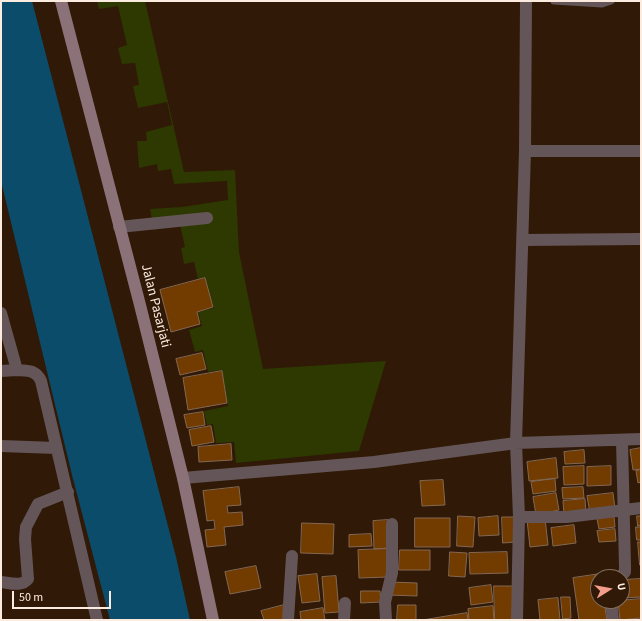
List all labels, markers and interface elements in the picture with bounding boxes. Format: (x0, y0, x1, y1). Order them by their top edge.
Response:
street label: Jalan Pasarjati (137, 262, 173, 350)
north arrow (590, 569, 630, 609)
text: U (613, 582, 629, 592)
scale bar (14, 583, 113, 609)
text: 50 m (19, 589, 43, 606)

